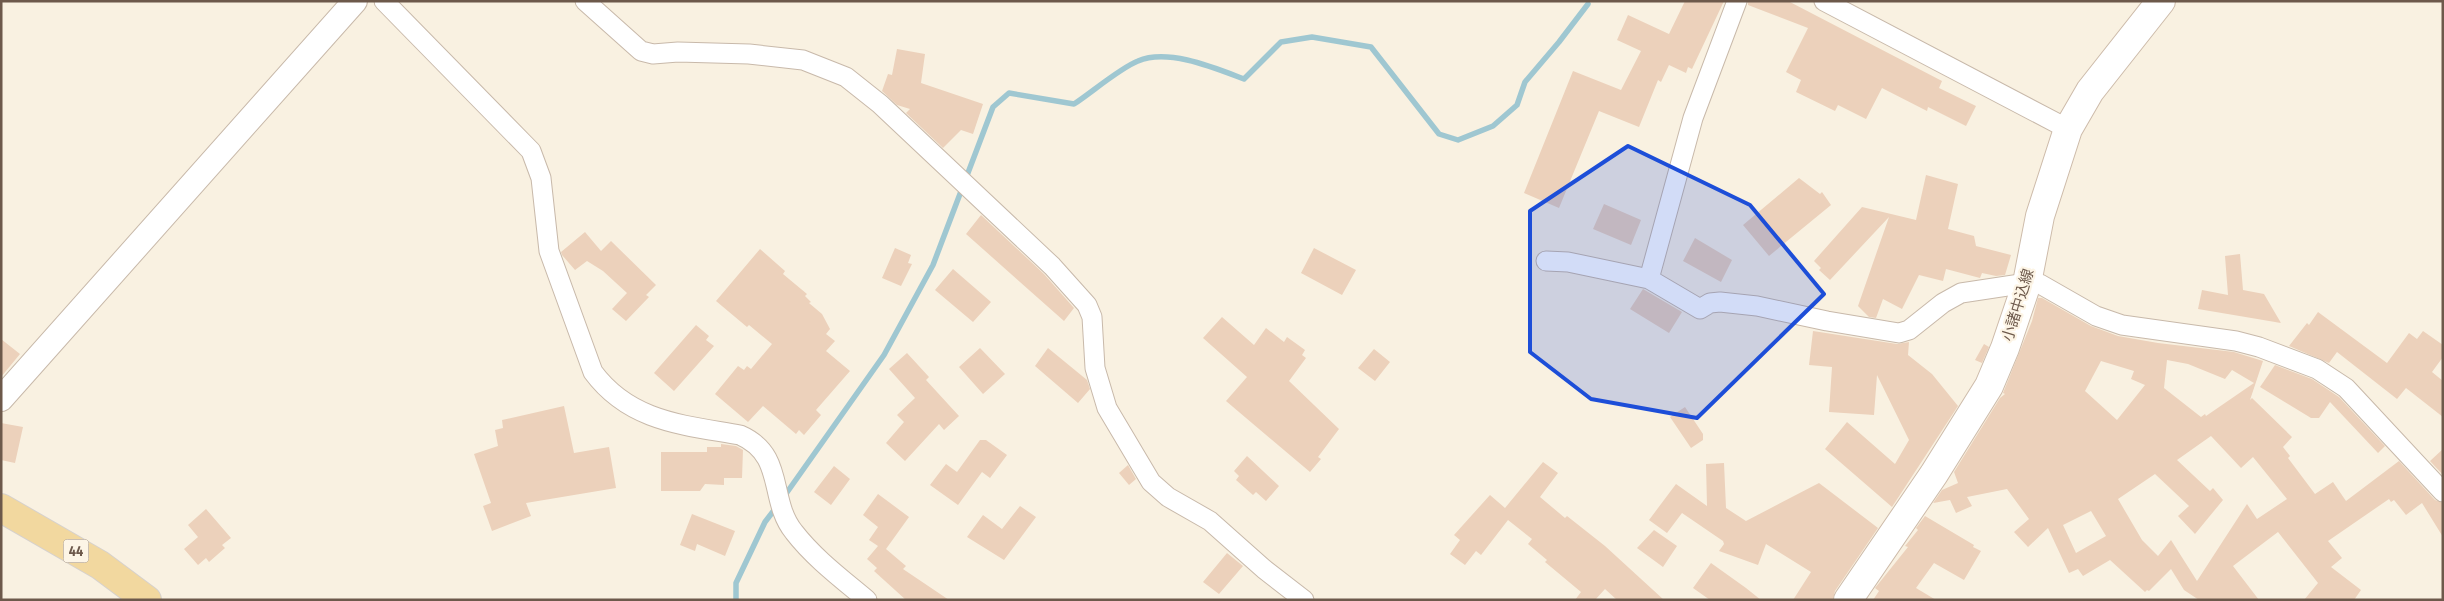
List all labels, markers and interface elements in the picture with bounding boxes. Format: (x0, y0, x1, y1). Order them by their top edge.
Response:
street label: 小諸中込線 (1998, 266, 2038, 344)
road number: 44 (64, 540, 88, 562)

